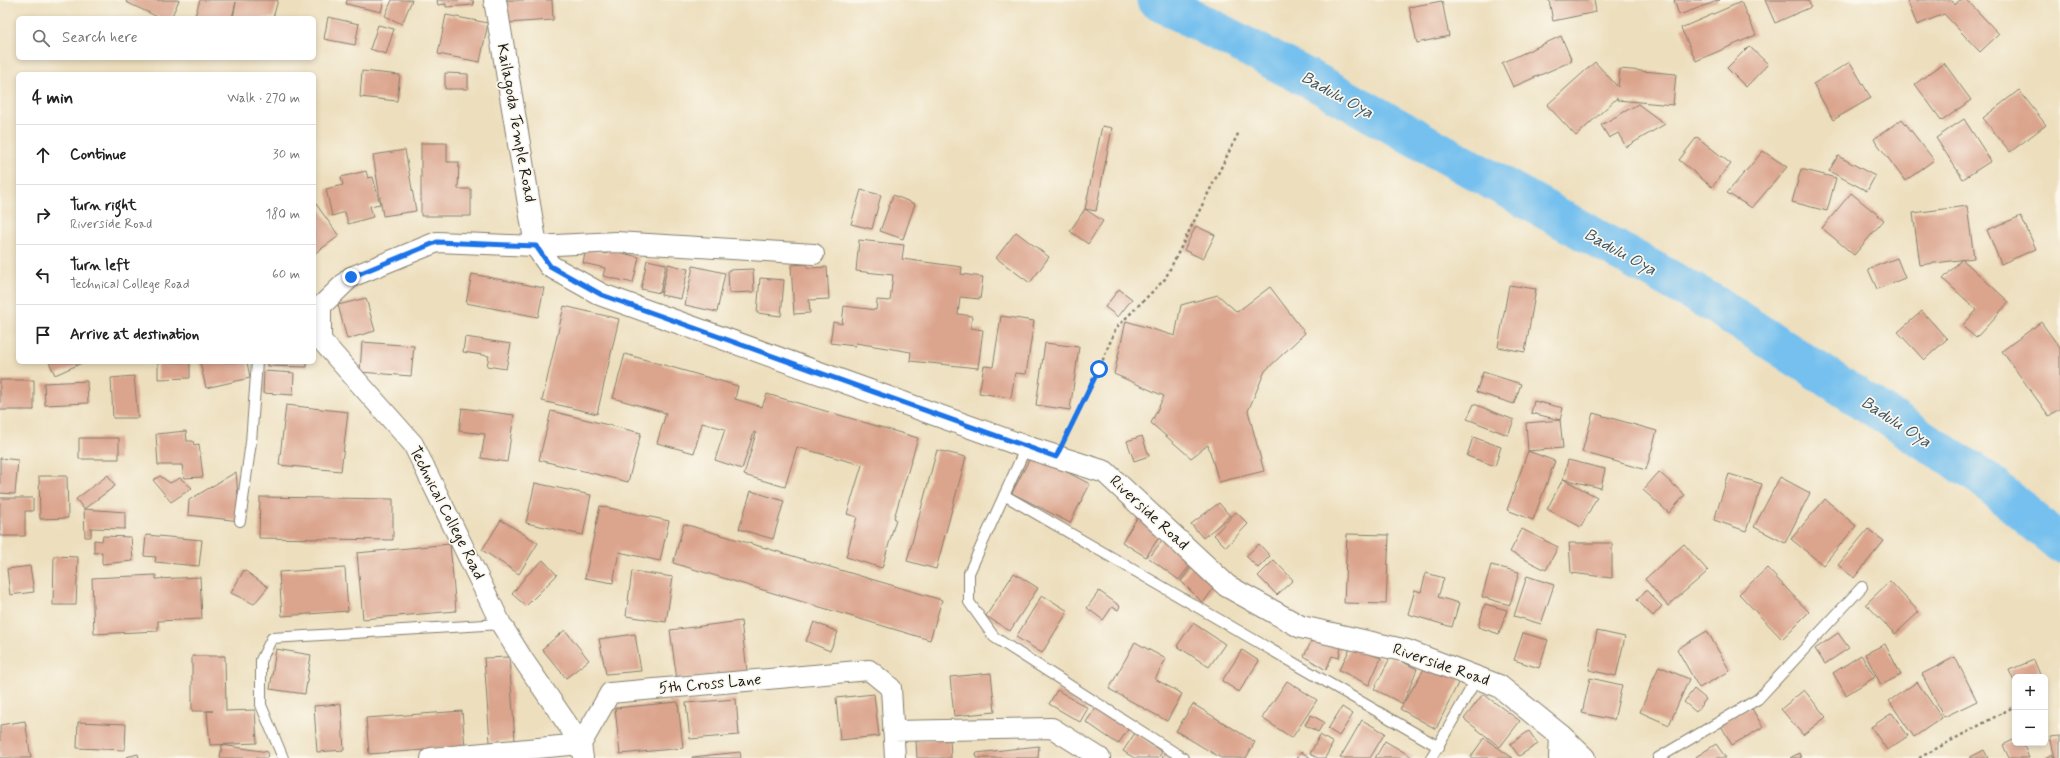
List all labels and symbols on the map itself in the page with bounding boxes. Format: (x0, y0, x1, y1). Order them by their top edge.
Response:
street label: Kailagoda Temple Road (491, 42, 540, 204)
water label: Badulu Oya (1297, 66, 1378, 124)
water label: Badulu Oya (1580, 223, 1661, 281)
route end (342, 268, 360, 286)
route start (1090, 360, 1108, 378)
water label: Badulu Oya (1857, 391, 1936, 453)
street label: Technical College Road (404, 443, 490, 583)
street label: Riverside Road (1105, 471, 1193, 555)
street label: Riverside Road (1390, 639, 1492, 691)
street label: 5th Cross Lane (658, 669, 762, 699)

